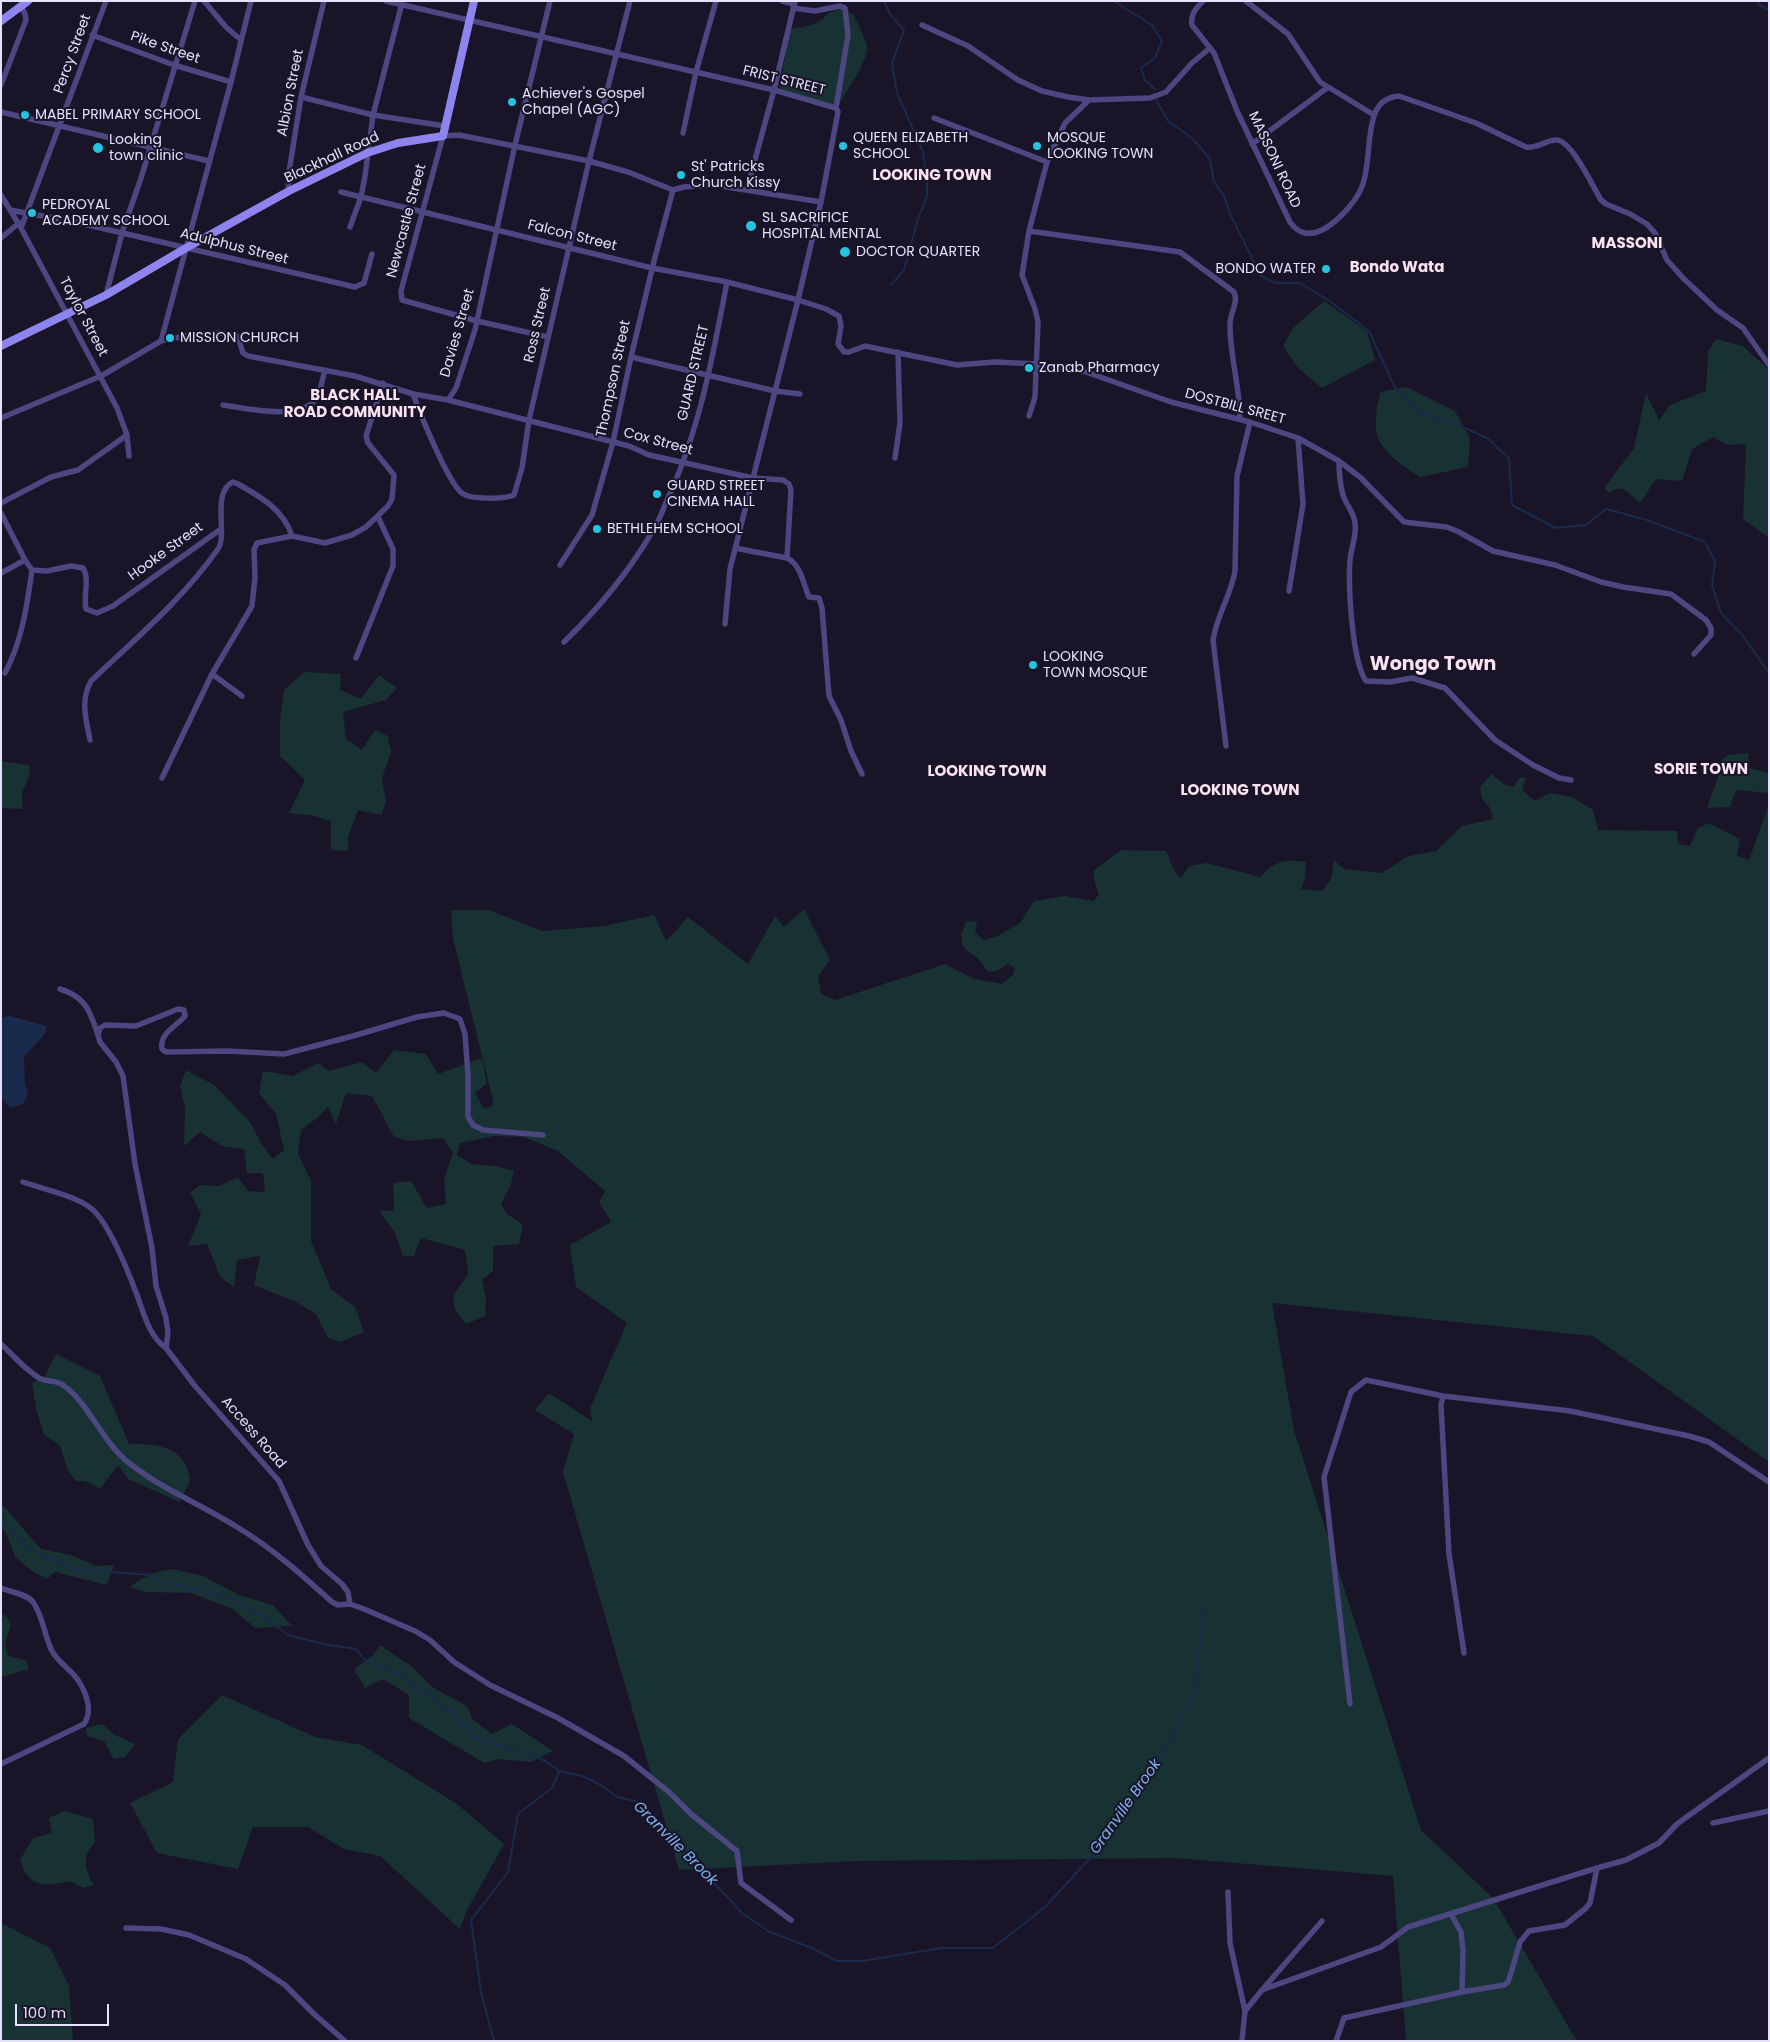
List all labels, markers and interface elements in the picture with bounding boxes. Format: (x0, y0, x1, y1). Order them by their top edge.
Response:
street label: Percy Street (51, 12, 95, 96)
street label: Pike Street (128, 28, 202, 68)
street label: Albion Street (274, 48, 308, 138)
street label: FRIST STREET (741, 63, 827, 99)
place label: Achiever's Gospel Chapel (AGC) (522, 86, 645, 118)
marker: Achiever's Gospel Chapel (AGC) (506, 96, 518, 108)
place label: MABEL PRIMARY SCHOOL (35, 107, 201, 123)
marker: MABEL PRIMARY SCHOOL (19, 109, 31, 121)
street label: MASSONI ROAD (1244, 109, 1304, 211)
street label: Blackhall Road (282, 129, 382, 187)
place label: QUEEN ELIZABETH SCHOOL (853, 130, 968, 162)
place label: MOSQUE LOOKING TOWN (1047, 130, 1153, 162)
place label: Looking town clinic (109, 132, 184, 164)
marker: QUEEN ELIZABETH SCHOOL (837, 140, 849, 152)
marker: MOSQUE LOOKING TOWN (1031, 140, 1043, 152)
marker: Looking town clinic (91, 141, 105, 155)
place label: St' Patricks Church Kissy (691, 159, 780, 192)
street label: Newcastle Street (384, 162, 430, 280)
district label: LOOKING TOWN (872, 167, 992, 185)
marker: St' Patricks Church Kissy (675, 169, 687, 181)
place label: PEDROYAL ACADEMY SCHOOL (42, 197, 169, 230)
marker: PEDROYAL ACADEMY SCHOOL (26, 207, 38, 219)
place label: SL SACRIFICE HOSPITAL MENTAL (762, 210, 881, 242)
street label: Falcon Street (526, 217, 618, 255)
marker: SL SACRIFICE HOSPITAL MENTAL (744, 219, 758, 233)
street label: Adulphus Street (178, 225, 290, 269)
district label: MASSONI (1592, 235, 1662, 253)
place label: DOCTOR QUARTER (856, 244, 980, 260)
marker: DOCTOR QUARTER (838, 245, 852, 259)
district label: Bondo Wata (1350, 259, 1444, 277)
place label: BONDO WATER (1216, 261, 1316, 277)
marker: BONDO WATER (1320, 263, 1332, 275)
street label: Taylor Street (55, 275, 111, 359)
street label: Ross Street (521, 286, 555, 364)
street label: Davies Street (437, 287, 479, 379)
street label: Thompson Street (593, 319, 635, 439)
street label: GUARD STREET (675, 323, 713, 423)
place label: MISSION CHURCH (180, 330, 299, 346)
marker: MISSION CHURCH (164, 332, 176, 344)
place label: Zanab Pharmacy (1039, 360, 1160, 376)
marker: Zanab Pharmacy (1023, 362, 1035, 374)
street label: DOSTBILL SREET (1183, 386, 1287, 428)
district label: BLACK HALL ROAD COMMUNITY (284, 387, 426, 422)
street label: Cox Street (621, 425, 695, 459)
place label: GUARD STREET CINEMA HALL (667, 478, 765, 511)
marker: GUARD STREET CINEMA HALL (651, 488, 663, 500)
street label: Hooke Street (125, 519, 207, 585)
place label: BETHLEHEM SCHOOL (607, 521, 743, 537)
marker: BETHLEHEM SCHOOL (591, 523, 603, 535)
place label: LOOKING TOWN MOSQUE (1043, 649, 1148, 682)
district label: Wongo Town (1370, 654, 1496, 676)
marker: LOOKING TOWN MOSQUE (1027, 659, 1039, 671)
district label: SORIE TOWN (1654, 761, 1748, 779)
district label: LOOKING TOWN (927, 763, 1047, 781)
district label: LOOKING TOWN (1180, 782, 1300, 800)
street label: Access Road (217, 1394, 289, 1472)
water label: Granville Brook (1087, 1756, 1165, 1858)
water label: Granville Brook (629, 1798, 721, 1890)
scale bar (18, 1994, 111, 2026)
text: 100 m (23, 2002, 66, 2023)

